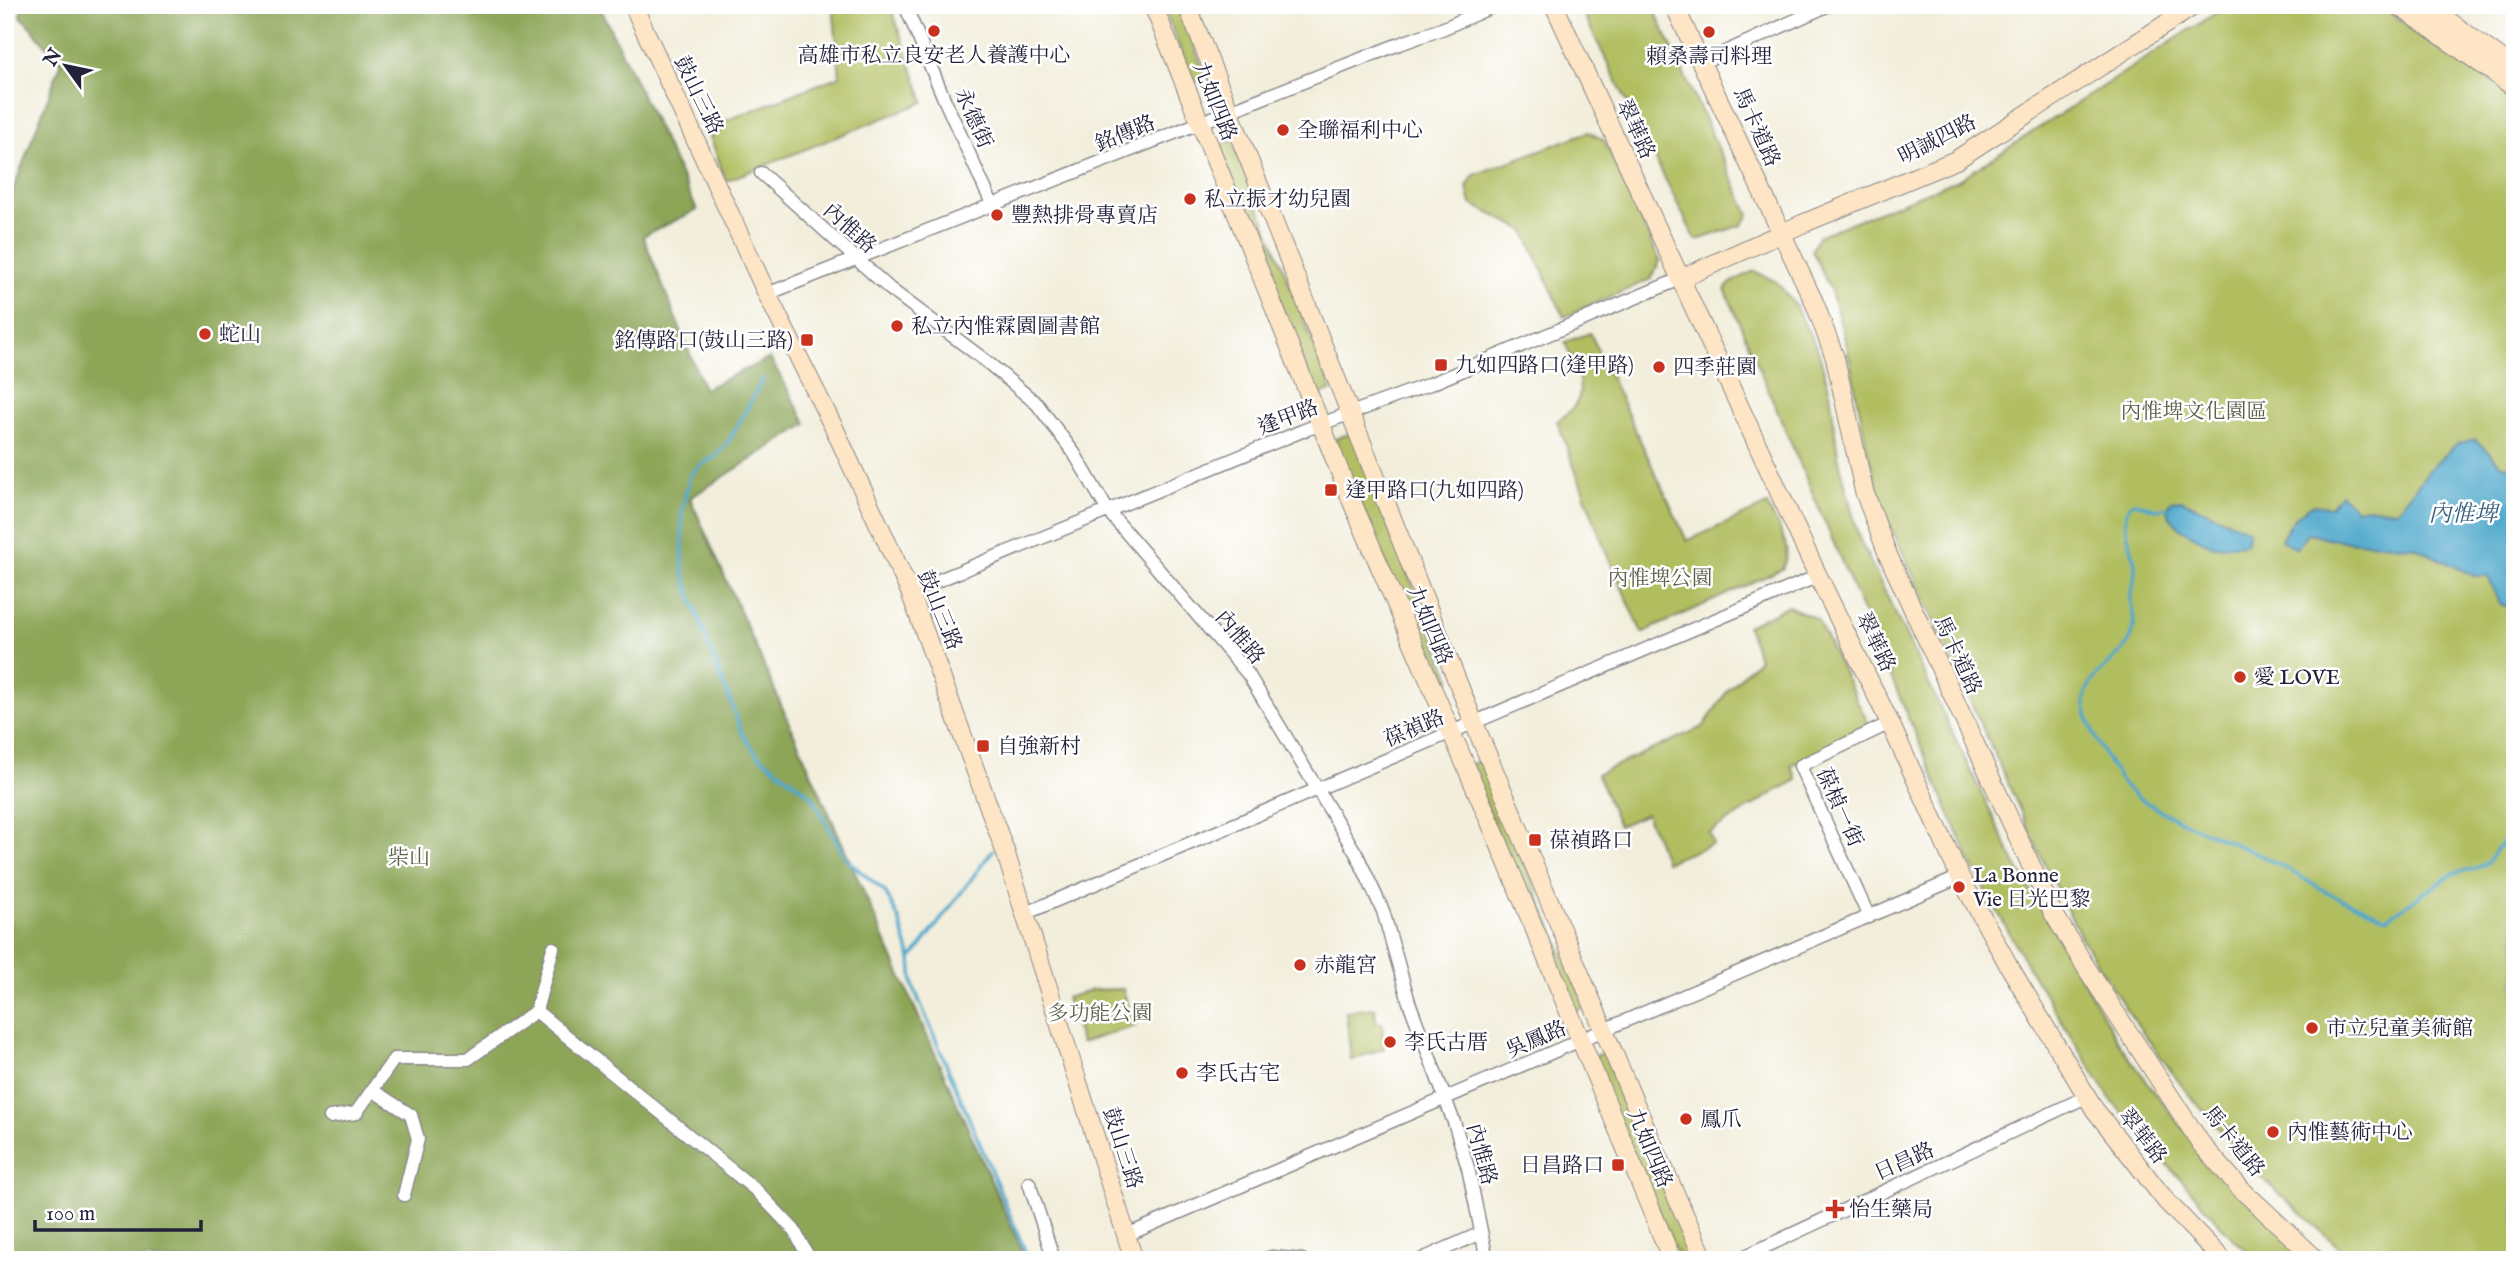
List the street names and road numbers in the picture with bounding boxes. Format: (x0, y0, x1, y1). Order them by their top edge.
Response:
street label: 鼓山三路 (667, 52, 728, 139)
street label: 九如四路 (1185, 58, 1242, 146)
street label: 永德街 (947, 84, 998, 153)
street label: 馬卡道路 (1726, 84, 1785, 171)
street label: 翠華路 (1609, 95, 1660, 164)
street label: 明誠四路 (1894, 109, 1981, 171)
street label: 銘傳路 (1091, 110, 1160, 159)
street label: 內惟路 (817, 198, 881, 260)
street label: 逢甲路 (1254, 395, 1323, 442)
street label: 鼓山三路 (910, 567, 967, 655)
street label: 九如四路 (1400, 582, 1457, 670)
street label: 內惟路 (1208, 605, 1269, 671)
street label: 翠華路 (1849, 608, 1901, 677)
street label: 馬卡道路 (1927, 612, 1987, 699)
street label: 葆禎路 (1380, 705, 1449, 754)
street label: 葆楨一街 (1809, 764, 1868, 851)
street label: 吳鳳路 (1502, 1016, 1571, 1065)
street label: 馬卡道路 (2196, 1101, 2270, 1183)
street label: 鼓山三路 (1096, 1104, 1147, 1193)
street label: 翠華路 (2112, 1104, 2172, 1170)
street label: 九如四路 (1620, 1105, 1677, 1193)
street label: 內惟路 (1459, 1120, 1502, 1188)
street label: 日昌路 (1870, 1137, 1939, 1188)

